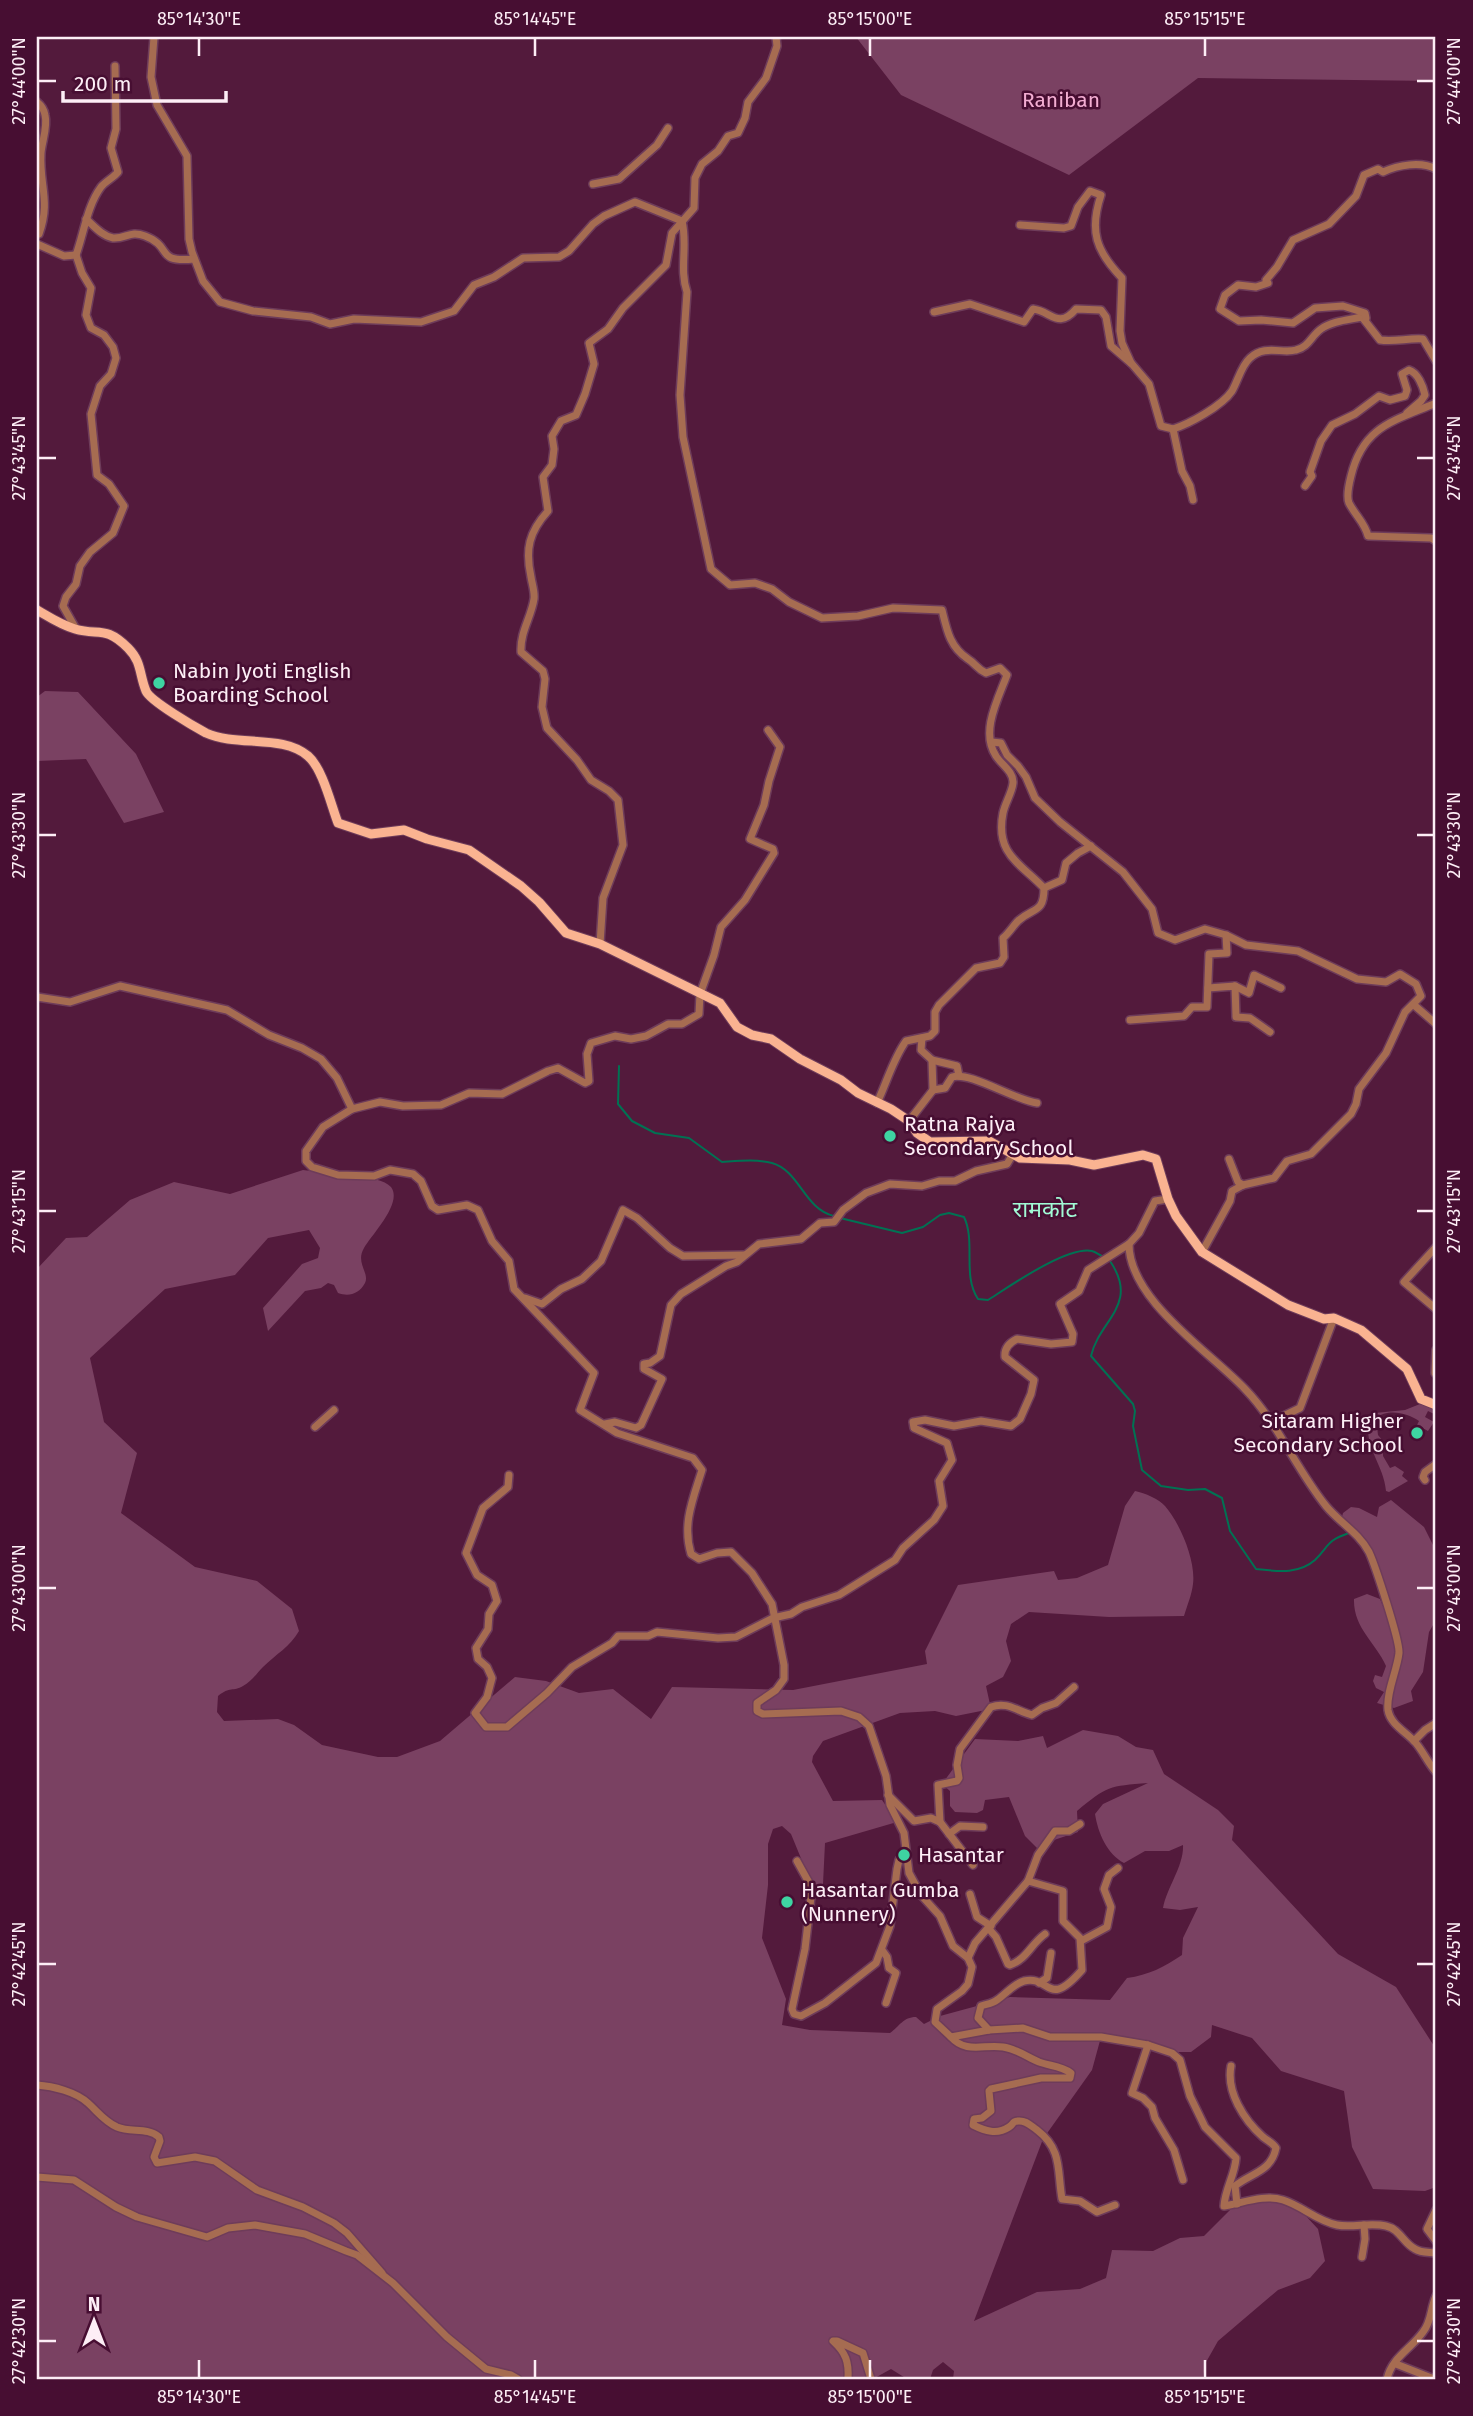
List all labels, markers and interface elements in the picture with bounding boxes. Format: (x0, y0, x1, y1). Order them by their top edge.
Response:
text: 85°14'30"E (157, 8, 241, 30)
text: 85°14'45"E (494, 8, 576, 30)
text: 85°15'00"E (828, 8, 912, 30)
text: 85°15'15"E (1164, 8, 1246, 30)
text: 27°44'00"N (8, 37, 30, 125)
text: 27°44'00"N (1443, 37, 1465, 125)
scale bar (63, 60, 226, 104)
text: 200 m (74, 71, 131, 97)
park label: Raniban (1022, 87, 1100, 113)
text: 27°43'45"N (8, 415, 30, 501)
text: 27°43'45"N (1443, 415, 1465, 501)
place label: Nabin Jyoti English Boarding School (173, 658, 351, 708)
marker: Nabin Jyoti English Boarding School (151, 675, 167, 691)
text: 27°43'30"N (8, 792, 30, 878)
text: 27°43'30"N (1443, 792, 1465, 878)
place label: Ratna Rajya Secondary School (904, 1111, 1074, 1161)
marker: Ratna Rajya Secondary School (882, 1128, 898, 1144)
text: 27°43'15"N (8, 1169, 30, 1253)
text: 27°43'15"N (1443, 1169, 1465, 1253)
district label: रामकोट (1013, 1195, 1078, 1223)
place label: Sitaram Higher Secondary School (1233, 1408, 1403, 1458)
marker: Sitaram Higher Secondary School (1409, 1425, 1425, 1441)
text: 27°43'00"N (8, 1544, 30, 1632)
text: 27°43'00"N (1443, 1544, 1465, 1632)
place label: Hasantar (918, 1842, 1004, 1868)
marker: Hasantar (896, 1847, 912, 1863)
place label: Hasantar Gumba (Nunnery) (801, 1877, 960, 1927)
marker: Hasantar Gumba (Nunnery) (779, 1894, 795, 1910)
text: 27°42'45"N (8, 1921, 30, 2007)
text: 27°42'45"N (1443, 1921, 1465, 2007)
north arrow (60, 2286, 130, 2356)
text: N (88, 2293, 100, 2316)
text: 27°42'30"N (8, 2298, 30, 2384)
text: 27°42'30"N (1443, 2298, 1465, 2384)
text: 85°14'30"E (157, 2386, 241, 2408)
text: 85°14'45"E (494, 2386, 576, 2408)
text: 85°15'00"E (828, 2386, 912, 2408)
text: 85°15'15"E (1164, 2386, 1246, 2408)

